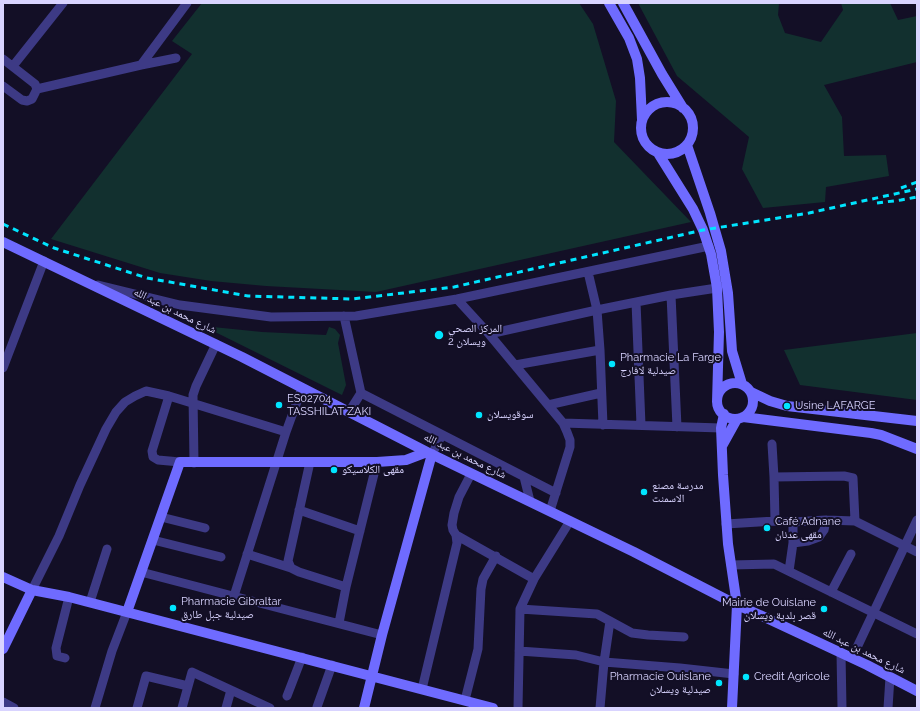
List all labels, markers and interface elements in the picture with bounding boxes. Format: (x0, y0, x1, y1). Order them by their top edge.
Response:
street label: شارع محمد بن عبد الله (132, 285, 218, 337)
place label: المركز الصحي ويسلان 2 (448, 322, 502, 348)
marker: المركز الصحي ويسلان 2 (433, 329, 445, 341)
place label: Pharmacie La Farge صيدلية لافارج (620, 351, 721, 377)
marker: Pharmacie La Farge صيدلية لافارج (607, 359, 617, 369)
place label: ES02704 TASSHILAT ZAKI (287, 392, 371, 418)
place label: Usine LAFARGE (795, 399, 875, 413)
marker: ES02704 TASSHILAT ZAKI (274, 400, 284, 410)
marker: Usine LAFARGE (782, 401, 792, 411)
place label: سوقويسلان (487, 408, 533, 422)
marker: سوقويسلان (474, 410, 484, 420)
street label: شارع محمد بن عبد الله (422, 430, 508, 482)
place label: مقهى الكلاسيكو (342, 463, 404, 477)
marker: مقهى الكلاسيكو (329, 465, 339, 475)
place label: مدرسة مصنع الاسمنت (652, 479, 704, 505)
marker: مدرسة مصنع الاسمنت (639, 487, 649, 497)
place label: Café Adnane مقهى عدنان (775, 515, 841, 541)
marker: Café Adnane مقهى عدنان (762, 523, 772, 533)
place label: Pharmacie Gibraltar صيدلية جبل طارق (181, 595, 281, 621)
place label: Mairie de Ouislane قصر بلدية ويسلان (722, 596, 816, 622)
marker: Pharmacie Gibraltar صيدلية جبل طارق (168, 603, 178, 613)
marker: Mairie de Ouislane قصر بلدية ويسلان (819, 604, 829, 614)
street label: شارع محمد بن عبد الله (821, 625, 907, 677)
place label: Pharmacie Ouislane صيدلية ويسلان (610, 670, 711, 696)
place label: Credit Agricole (754, 670, 830, 684)
marker: Credit Agricole (741, 672, 751, 682)
marker: Pharmacie Ouislane صيدلية ويسلان (714, 678, 724, 688)

